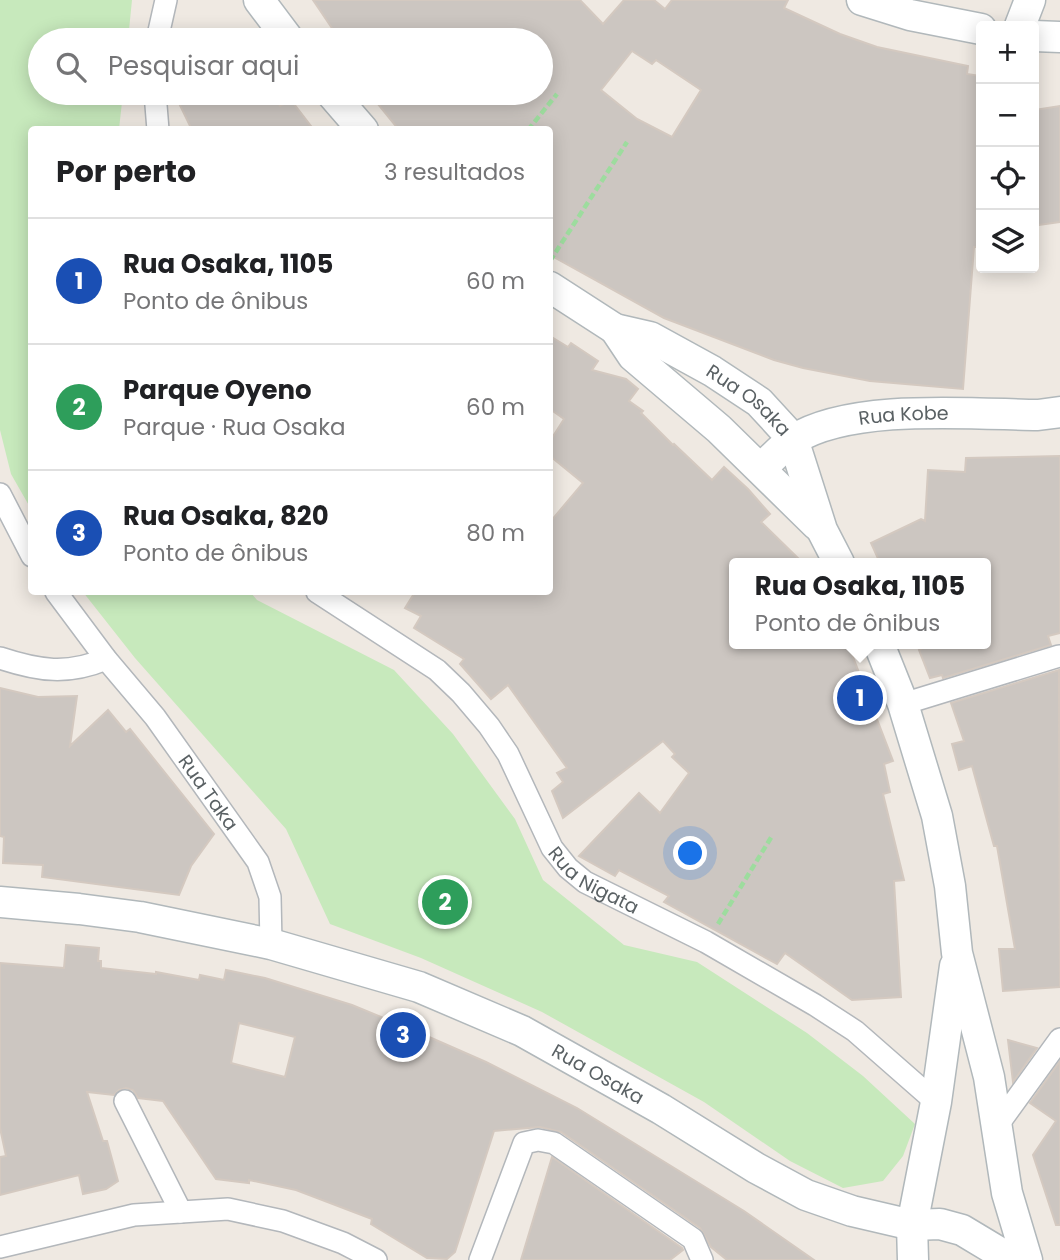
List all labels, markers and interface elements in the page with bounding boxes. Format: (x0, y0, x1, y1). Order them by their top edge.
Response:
map controls (976, 21, 1039, 273)
button: + (976, 21, 1039, 84)
search box (28, 28, 553, 105)
icon: search (52, 48, 90, 86)
text: Pesquisar aqui (108, 48, 299, 84)
button: − (976, 84, 1039, 147)
button: locate (976, 147, 1039, 210)
text: Por perto (56, 150, 196, 193)
text: 3 resultados (384, 156, 525, 188)
button: layers (976, 210, 1039, 273)
text: Rua Osaka, 1105 (123, 246, 333, 282)
text: 1 (75, 265, 83, 297)
text: 60 m (466, 265, 525, 297)
text: Ponto de ônibus (123, 285, 308, 317)
street label: Rua Osaka (701, 358, 797, 442)
text: Parque Oyeno (123, 372, 312, 408)
text: 2 (72, 391, 86, 423)
text: 60 m (466, 391, 525, 423)
street label: Rua Kobe (857, 399, 948, 431)
text: Parque · Rua Osaka (123, 411, 346, 443)
text: Rua Osaka, 820 (123, 498, 329, 534)
text: 3 (72, 517, 86, 549)
text: 80 m (466, 517, 525, 549)
text: Ponto de ônibus (123, 537, 308, 569)
popup (729, 558, 991, 649)
text: Rua Osaka, 1105 (755, 568, 965, 604)
text: Ponto de ônibus (755, 607, 940, 639)
pin: 1 (837, 672, 883, 724)
street label: Rua Taka (172, 749, 245, 836)
your location (673, 836, 707, 870)
street label: Rua Nigata (542, 840, 644, 920)
pin: 2 (422, 876, 468, 928)
pin: 3 (380, 1009, 426, 1061)
street label: Rua Osaka (547, 1037, 649, 1110)

